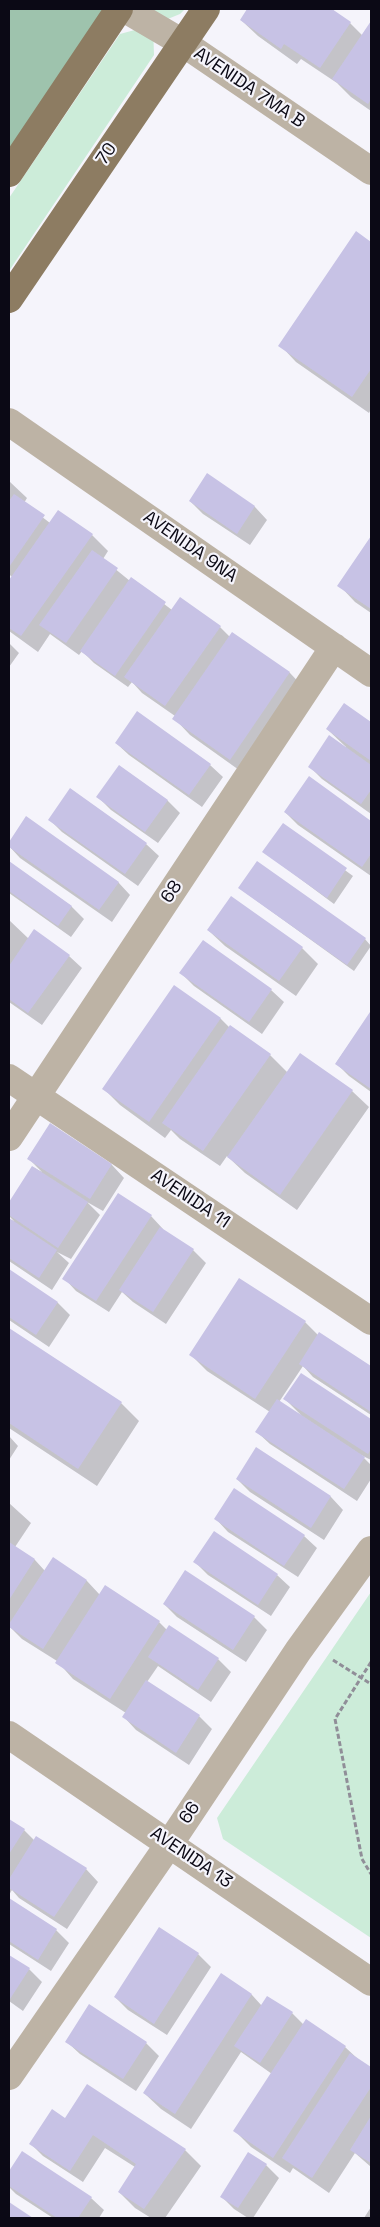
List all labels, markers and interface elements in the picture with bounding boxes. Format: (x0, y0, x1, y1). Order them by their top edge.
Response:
street label: AVENIDA 7MA B (189, 43, 309, 133)
street label: 70 (92, 139, 122, 169)
street label: AVENIDA 9NA (139, 507, 241, 587)
street label: 68 (157, 877, 187, 907)
street label: AVENIDA 11 (146, 1165, 234, 1233)
street label: 66 (175, 1798, 205, 1828)
street label: AVENIDA 13 (146, 1823, 236, 1893)

